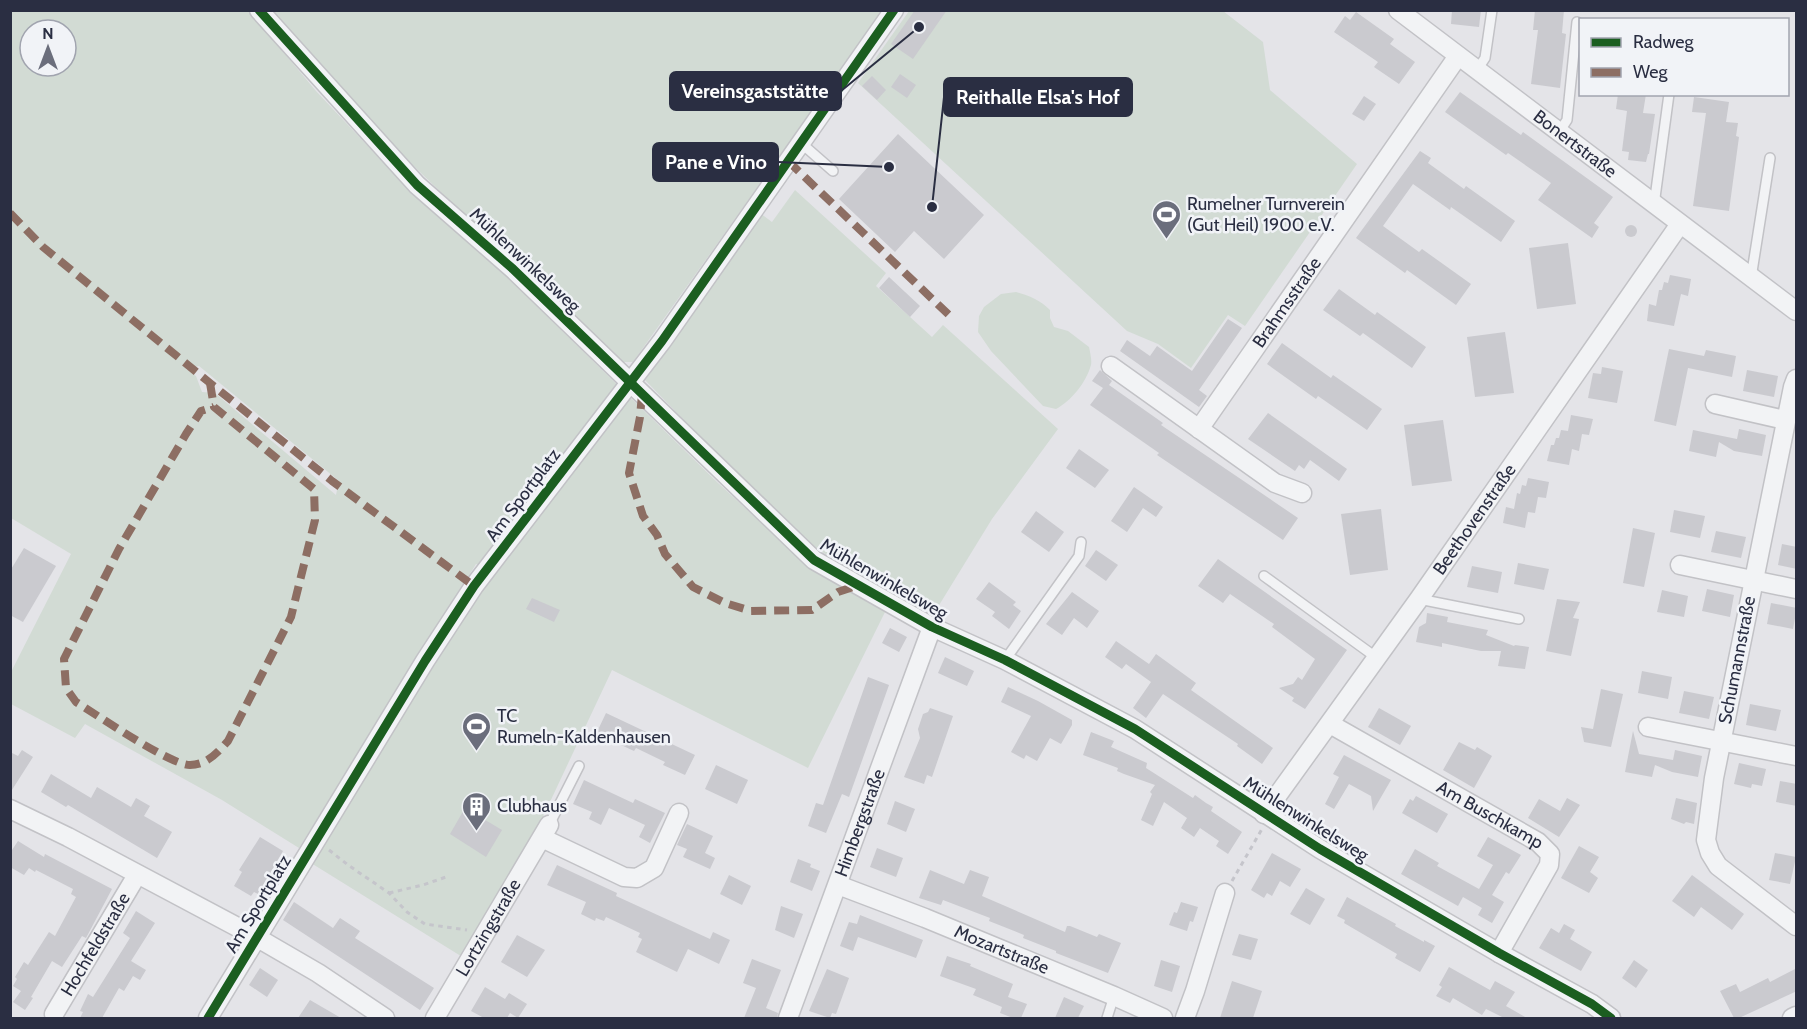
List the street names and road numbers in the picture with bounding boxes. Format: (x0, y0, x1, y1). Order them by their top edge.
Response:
street label: Bonertstraße (1529, 105, 1621, 183)
street label: Mühlenwinkelsweg (465, 203, 586, 318)
street label: Brahmsstraße (1248, 253, 1326, 352)
street label: Am Sportplatz (481, 444, 565, 546)
street label: Beethovenstraße (1428, 460, 1521, 579)
street label: Mühlenwinkelsweg (816, 534, 953, 625)
street label: Schumannstraße (1714, 594, 1760, 726)
street label: Himbergstraße (830, 766, 890, 880)
street label: Mühlenwinkelsweg (1239, 772, 1374, 867)
street label: Am Buschkamp (1433, 776, 1547, 854)
street label: Am Sportplatz (220, 851, 296, 957)
street label: Lortzingstraße (451, 875, 526, 980)
street label: Hochfeldstraße (56, 889, 135, 1000)
street label: Mozartstraße (951, 920, 1052, 979)

